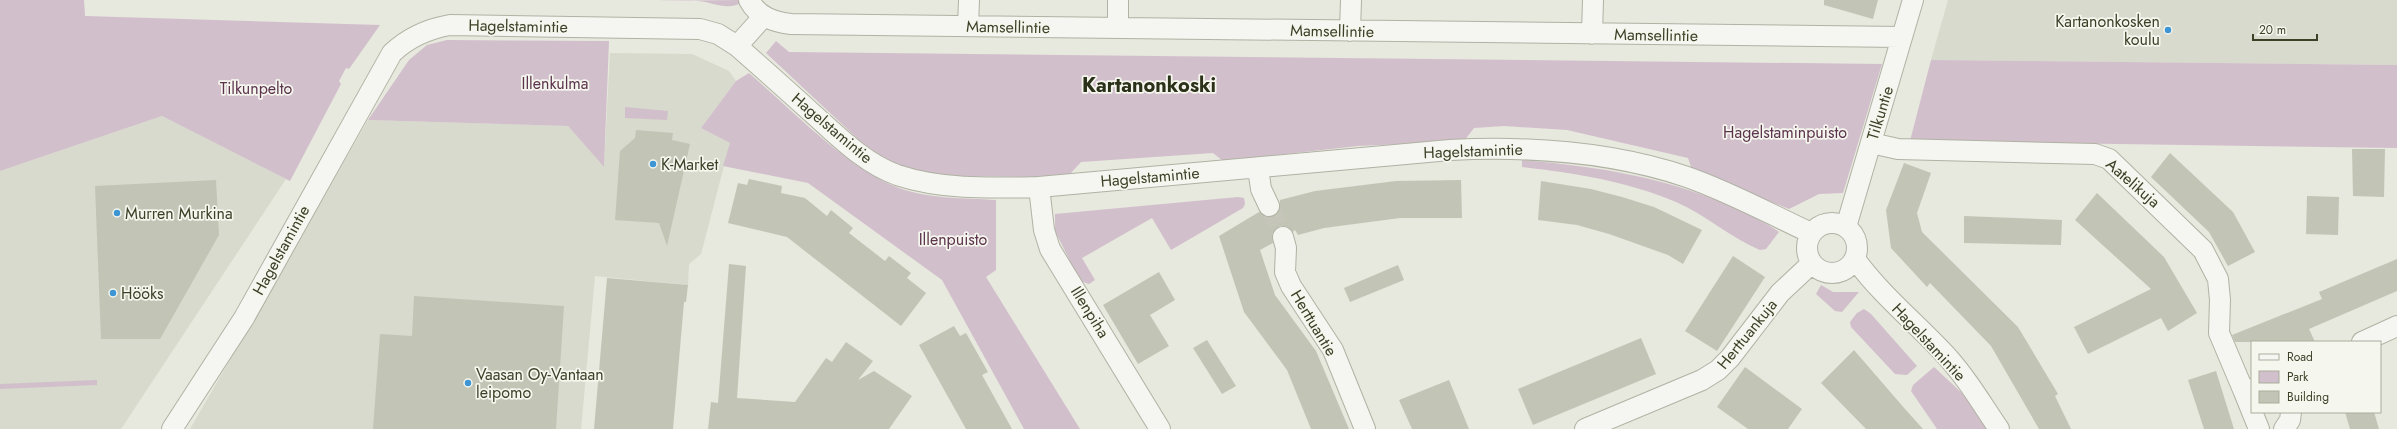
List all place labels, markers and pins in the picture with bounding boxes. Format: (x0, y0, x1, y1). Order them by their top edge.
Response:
place label: Kartanonkosken koulu (2055, 10, 2160, 51)
marker: Kartanonkosken koulu (2163, 25, 2173, 35)
place label: K-Market (661, 153, 719, 176)
marker: K-Market (648, 159, 658, 169)
place label: Murren Murkina (125, 202, 233, 225)
marker: Murren Murkina (112, 208, 122, 218)
place label: Hööks (121, 282, 163, 305)
marker: Hööks (108, 288, 118, 298)
place label: Vaasan Oy-Vantaan leipomo (476, 363, 604, 404)
marker: Vaasan Oy-Vantaan leipomo (463, 378, 473, 388)

